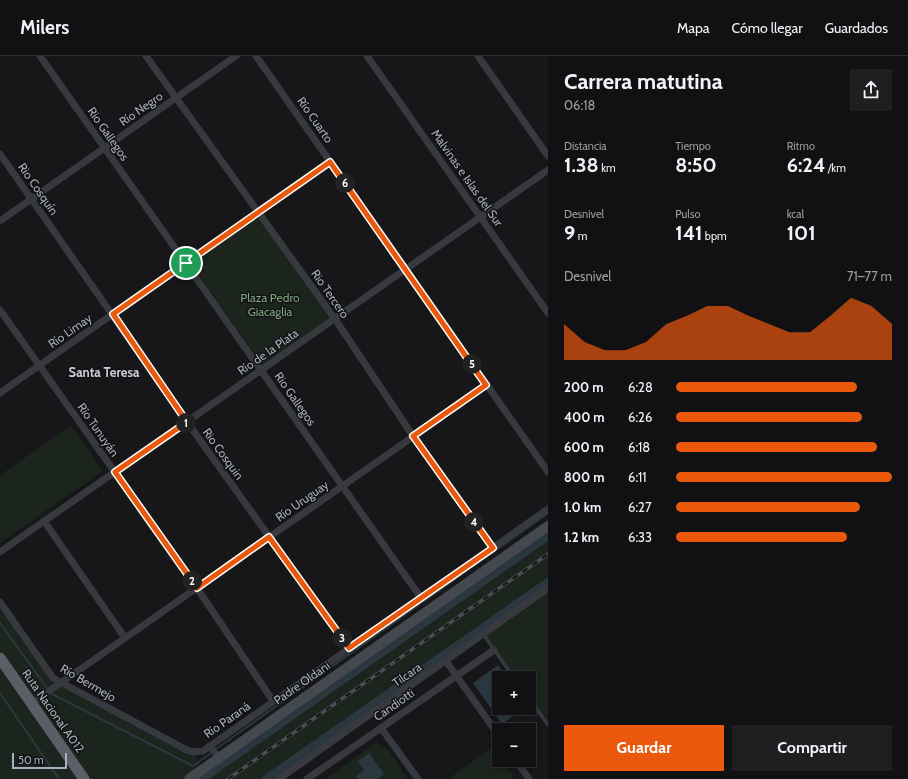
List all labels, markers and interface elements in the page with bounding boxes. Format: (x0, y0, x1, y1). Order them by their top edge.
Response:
text: Milers (20, 16, 69, 39)
text: Mapa (677, 19, 710, 37)
text: Cómo llegar (732, 19, 803, 37)
text: Guardados (825, 19, 888, 37)
text: Carrera matutina (564, 68, 723, 95)
button: share (850, 69, 892, 111)
street label: Río Negro (116, 88, 166, 129)
street label: Río Cuarto (294, 94, 337, 146)
text: 06:18 (564, 97, 595, 113)
street label: Rio Gallegos (84, 104, 132, 163)
street label: Malvinas e Islas del Sur (428, 126, 507, 229)
text: Distancia (564, 139, 607, 153)
text: Tiempo (675, 139, 711, 153)
text: Ritmo (787, 139, 815, 153)
text: 1.38 (564, 153, 599, 177)
text: 8:50 (675, 153, 717, 177)
text: 6:24 (787, 153, 825, 177)
street label: Rio Cosquín (15, 160, 62, 218)
text: km (599, 161, 616, 175)
text: /km (825, 161, 846, 175)
pin: 6 (335, 173, 355, 193)
text: 6 (342, 176, 348, 190)
text: Desnivel (564, 207, 604, 221)
text: Pulso (675, 207, 701, 221)
text: kcal (787, 207, 804, 221)
text: 9 (564, 221, 575, 245)
text: 141 (675, 221, 702, 245)
text: 101 (787, 221, 816, 245)
text: m (575, 229, 587, 243)
text: bpm (702, 229, 727, 243)
pin (169, 246, 203, 280)
icon: arrive (175, 252, 197, 274)
street label: Rio Tercero (308, 266, 353, 321)
text: Desnivel (564, 268, 611, 284)
text: 71–77 m (847, 268, 892, 284)
park label: Plaza Pedro Giacaglia (240, 290, 300, 319)
street label: Río Limay (45, 310, 94, 351)
street label: Río de la Plata (234, 325, 301, 378)
pin: 5 (462, 354, 482, 374)
text: 5 (469, 357, 475, 371)
district label: Santa Teresa (69, 364, 140, 380)
street label: Rio Gallegos (271, 369, 319, 428)
text: 200 m (564, 379, 603, 395)
text: 6:28 (628, 379, 653, 395)
street label: Río Tunuyán (74, 400, 123, 460)
text: 400 m (564, 409, 605, 425)
text: 6:26 (628, 409, 652, 425)
pin: 1 (176, 413, 196, 433)
text: 1 (184, 416, 188, 430)
street label: Rio Cosquín (200, 425, 247, 483)
text: 600 m (564, 439, 604, 455)
text: 6:18 (628, 439, 650, 455)
text: 800 m (564, 469, 604, 485)
text: 6:11 (628, 469, 647, 485)
street label: Río Uruguay (272, 477, 331, 524)
text: 1.0 km (564, 499, 601, 515)
text: 6:27 (628, 499, 651, 515)
pin: 4 (464, 512, 484, 532)
text: 4 (471, 515, 477, 529)
text: 1.2 km (564, 529, 599, 545)
text: 6:33 (628, 529, 652, 545)
pin: 2 (182, 571, 202, 591)
text: 2 (189, 574, 195, 588)
pin: 3 (332, 628, 352, 648)
text: 3 (339, 631, 345, 645)
street label: Padre Oldani (271, 658, 333, 707)
street label: Tilcara (389, 659, 424, 690)
street label: Río Bermejo (58, 661, 119, 705)
street label: Ruta Nacional A012 (19, 666, 88, 755)
map controls (492, 671, 536, 767)
button: + (492, 671, 536, 715)
street label: Candiotti (370, 685, 417, 724)
street label: Río Paraná (201, 698, 253, 741)
button: − (492, 723, 536, 767)
button: Guardar (564, 725, 724, 771)
button: Compartir (732, 725, 892, 771)
scale bar (12, 751, 67, 770)
text: 50 m (18, 753, 44, 767)

